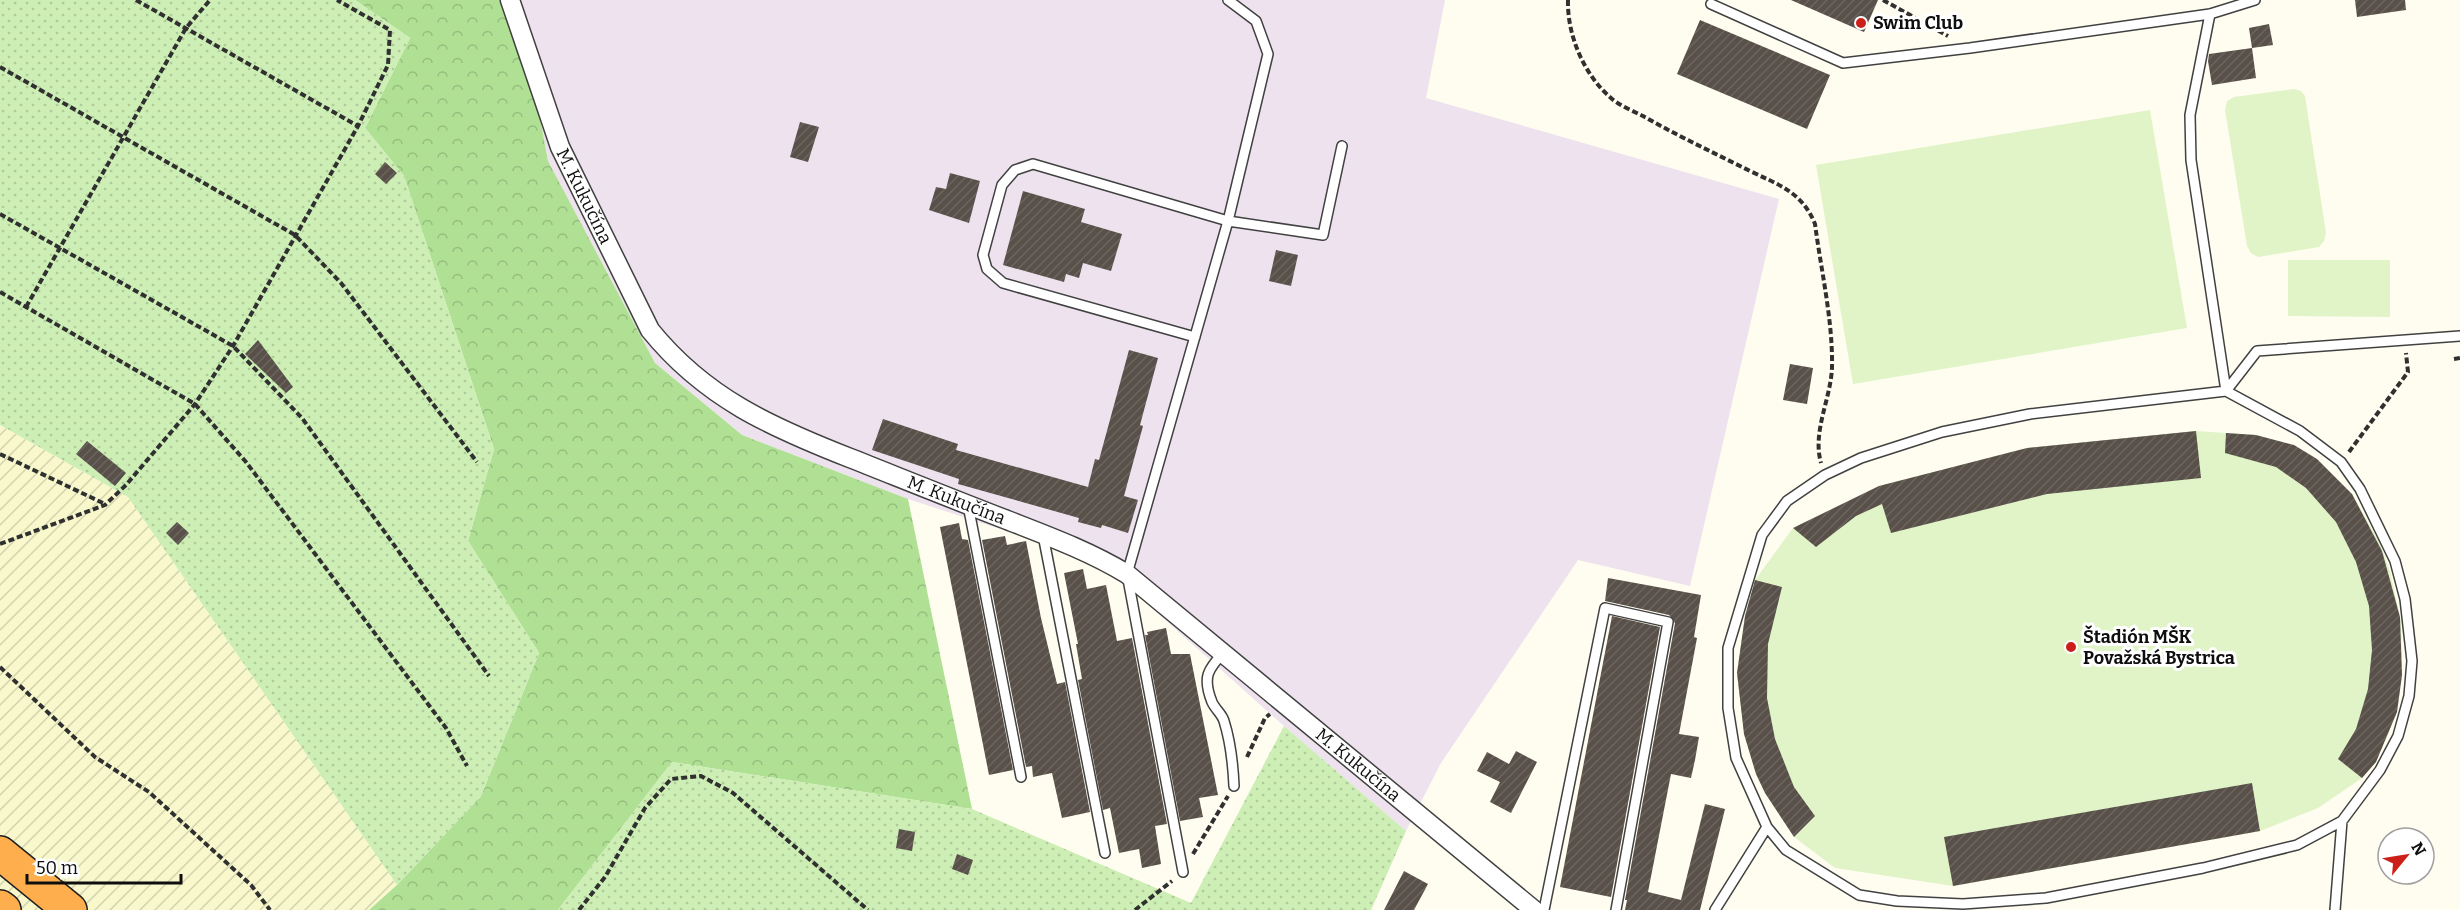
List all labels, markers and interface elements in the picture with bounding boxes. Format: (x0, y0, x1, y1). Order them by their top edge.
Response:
place label: Swim Club (1873, 12, 1963, 34)
marker: Swim Club (1854, 16, 1868, 30)
street label: M. Kukučína (551, 145, 617, 248)
street label: M. Kukučína (904, 471, 1009, 529)
place label: Štadión MŠK Považská Bystrica (2083, 625, 2235, 669)
marker: Štadión MŠK Považská Bystrica (2064, 640, 2078, 654)
street label: M. Kukučína (1311, 723, 1405, 806)
north arrow (2376, 826, 2436, 886)
text: N (2407, 839, 2430, 859)
scale bar (27, 847, 182, 885)
text: 50 m (36, 857, 78, 879)

